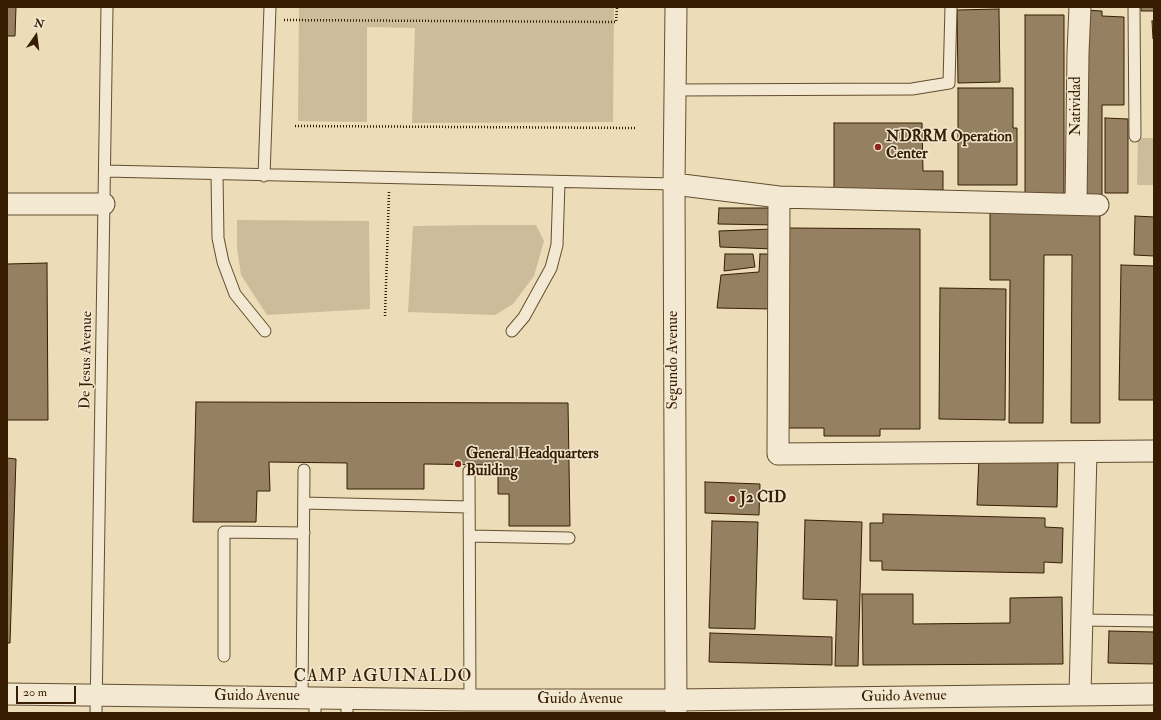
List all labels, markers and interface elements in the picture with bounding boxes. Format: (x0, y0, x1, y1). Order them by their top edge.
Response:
north arrow (16, 16, 56, 56)
text: N (33, 16, 45, 31)
street label: Natividad (1068, 76, 1086, 136)
place label: NDRRM Operation Center (886, 129, 1012, 164)
marker: NDRRM Operation Center (873, 142, 883, 152)
street label: De Jesus Avenue (77, 311, 97, 409)
street label: Segundo Avenue (665, 311, 683, 409)
place label: General Headquarters Building (466, 446, 599, 481)
marker: General Headquarters Building (453, 459, 463, 469)
place label: J2 CID (740, 490, 786, 508)
marker: J2 CID (727, 494, 737, 504)
district label: CAMP AGUINALDO (294, 667, 472, 687)
scale bar (18, 678, 78, 704)
text: 20 m (23, 685, 47, 700)
street label: Guido Avenue (861, 687, 947, 707)
street label: Guido Avenue (214, 688, 300, 706)
street label: Guido Avenue (537, 691, 623, 709)

